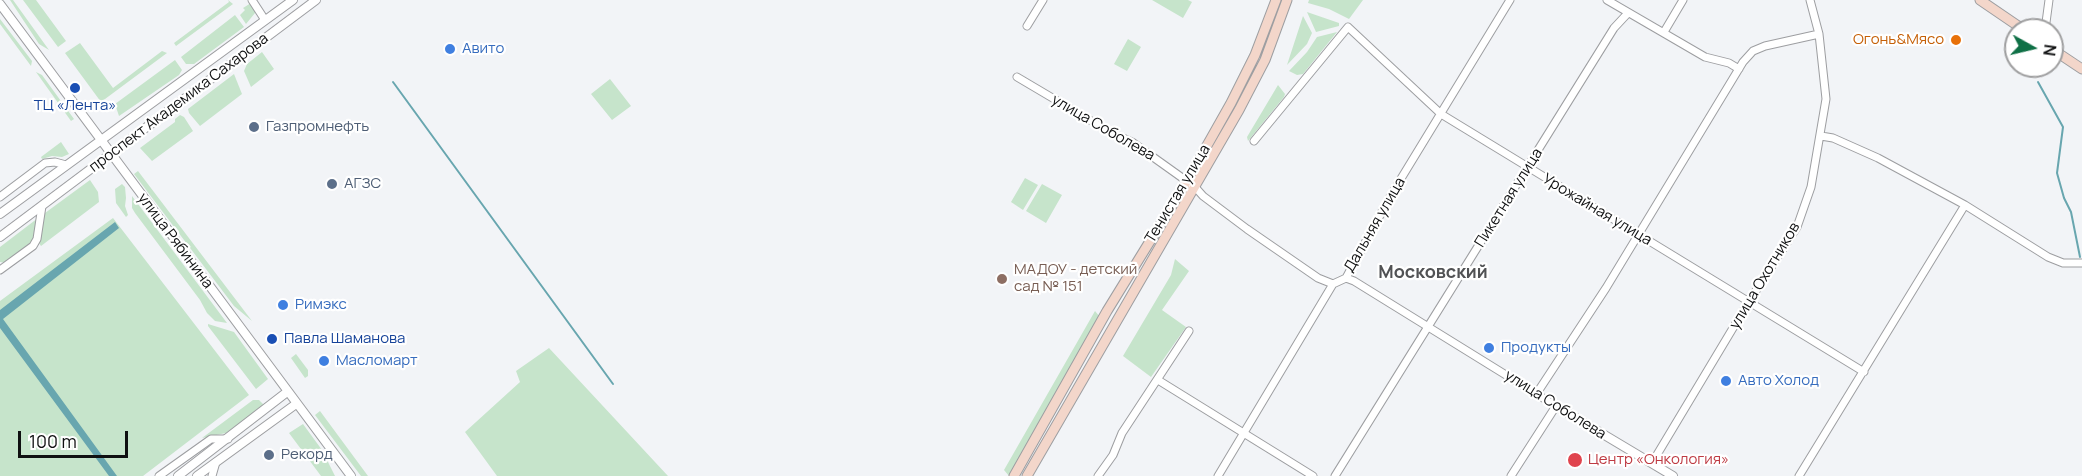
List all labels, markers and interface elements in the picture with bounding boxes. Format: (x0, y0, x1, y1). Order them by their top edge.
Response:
north arrow (2004, 18, 2064, 78)
street label: проспект Академика Сахарова (86, 30, 272, 176)
place label: Огонь&Мясо (1853, 31, 1944, 49)
marker: Огонь&Мясо (1949, 33, 1963, 47)
place label: Авито (462, 40, 504, 58)
marker: Авито (443, 42, 457, 56)
text: N (2038, 43, 2062, 57)
marker: ТЦ «Лента» (68, 81, 82, 95)
street label: улица Соболева (1048, 91, 1158, 165)
place label: ТЦ «Лента» (34, 97, 116, 115)
place label: Газпромнефть (266, 118, 369, 136)
marker: Газпромнефть (247, 120, 261, 134)
street label: Тенистая улица (1142, 142, 1214, 246)
street label: Пикетная улица (1471, 145, 1547, 251)
street label: Урожайная улица (1539, 170, 1655, 250)
street label: Дальняя улица (1341, 174, 1409, 276)
place label: АГЗС (344, 175, 381, 193)
marker: АГЗС (325, 177, 339, 191)
street label: улица Рябинина (133, 190, 217, 292)
street label: улица Охотников (1726, 219, 1804, 333)
place label: МАДОУ - детский сад № 151 (1014, 261, 1137, 296)
district label: Московский (1378, 262, 1488, 284)
marker: МАДОУ - детский сад № 151 (995, 272, 1009, 286)
place label: Римэкс (295, 296, 347, 314)
marker: Римэкс (276, 298, 290, 312)
place label: Павла Шаманова (284, 330, 405, 348)
marker: Павла Шаманова (265, 332, 279, 346)
place label: Продукты (1501, 339, 1571, 357)
marker: Продукты (1482, 341, 1496, 355)
place label: Масломарт (336, 352, 418, 370)
marker: Масломарт (317, 354, 331, 368)
street label: улица Соболева (1501, 367, 1609, 443)
place label: Авто Холод (1738, 372, 1819, 390)
marker: Авто Холод (1719, 374, 1733, 388)
scale bar (21, 419, 130, 457)
text: 100 m (29, 429, 77, 453)
place label: Рекорд (281, 446, 333, 464)
marker: Рекорд (262, 448, 276, 462)
marker: Центр «Онкология» (1566, 451, 1584, 469)
place label: Центр «Онкология» (1588, 451, 1729, 469)

